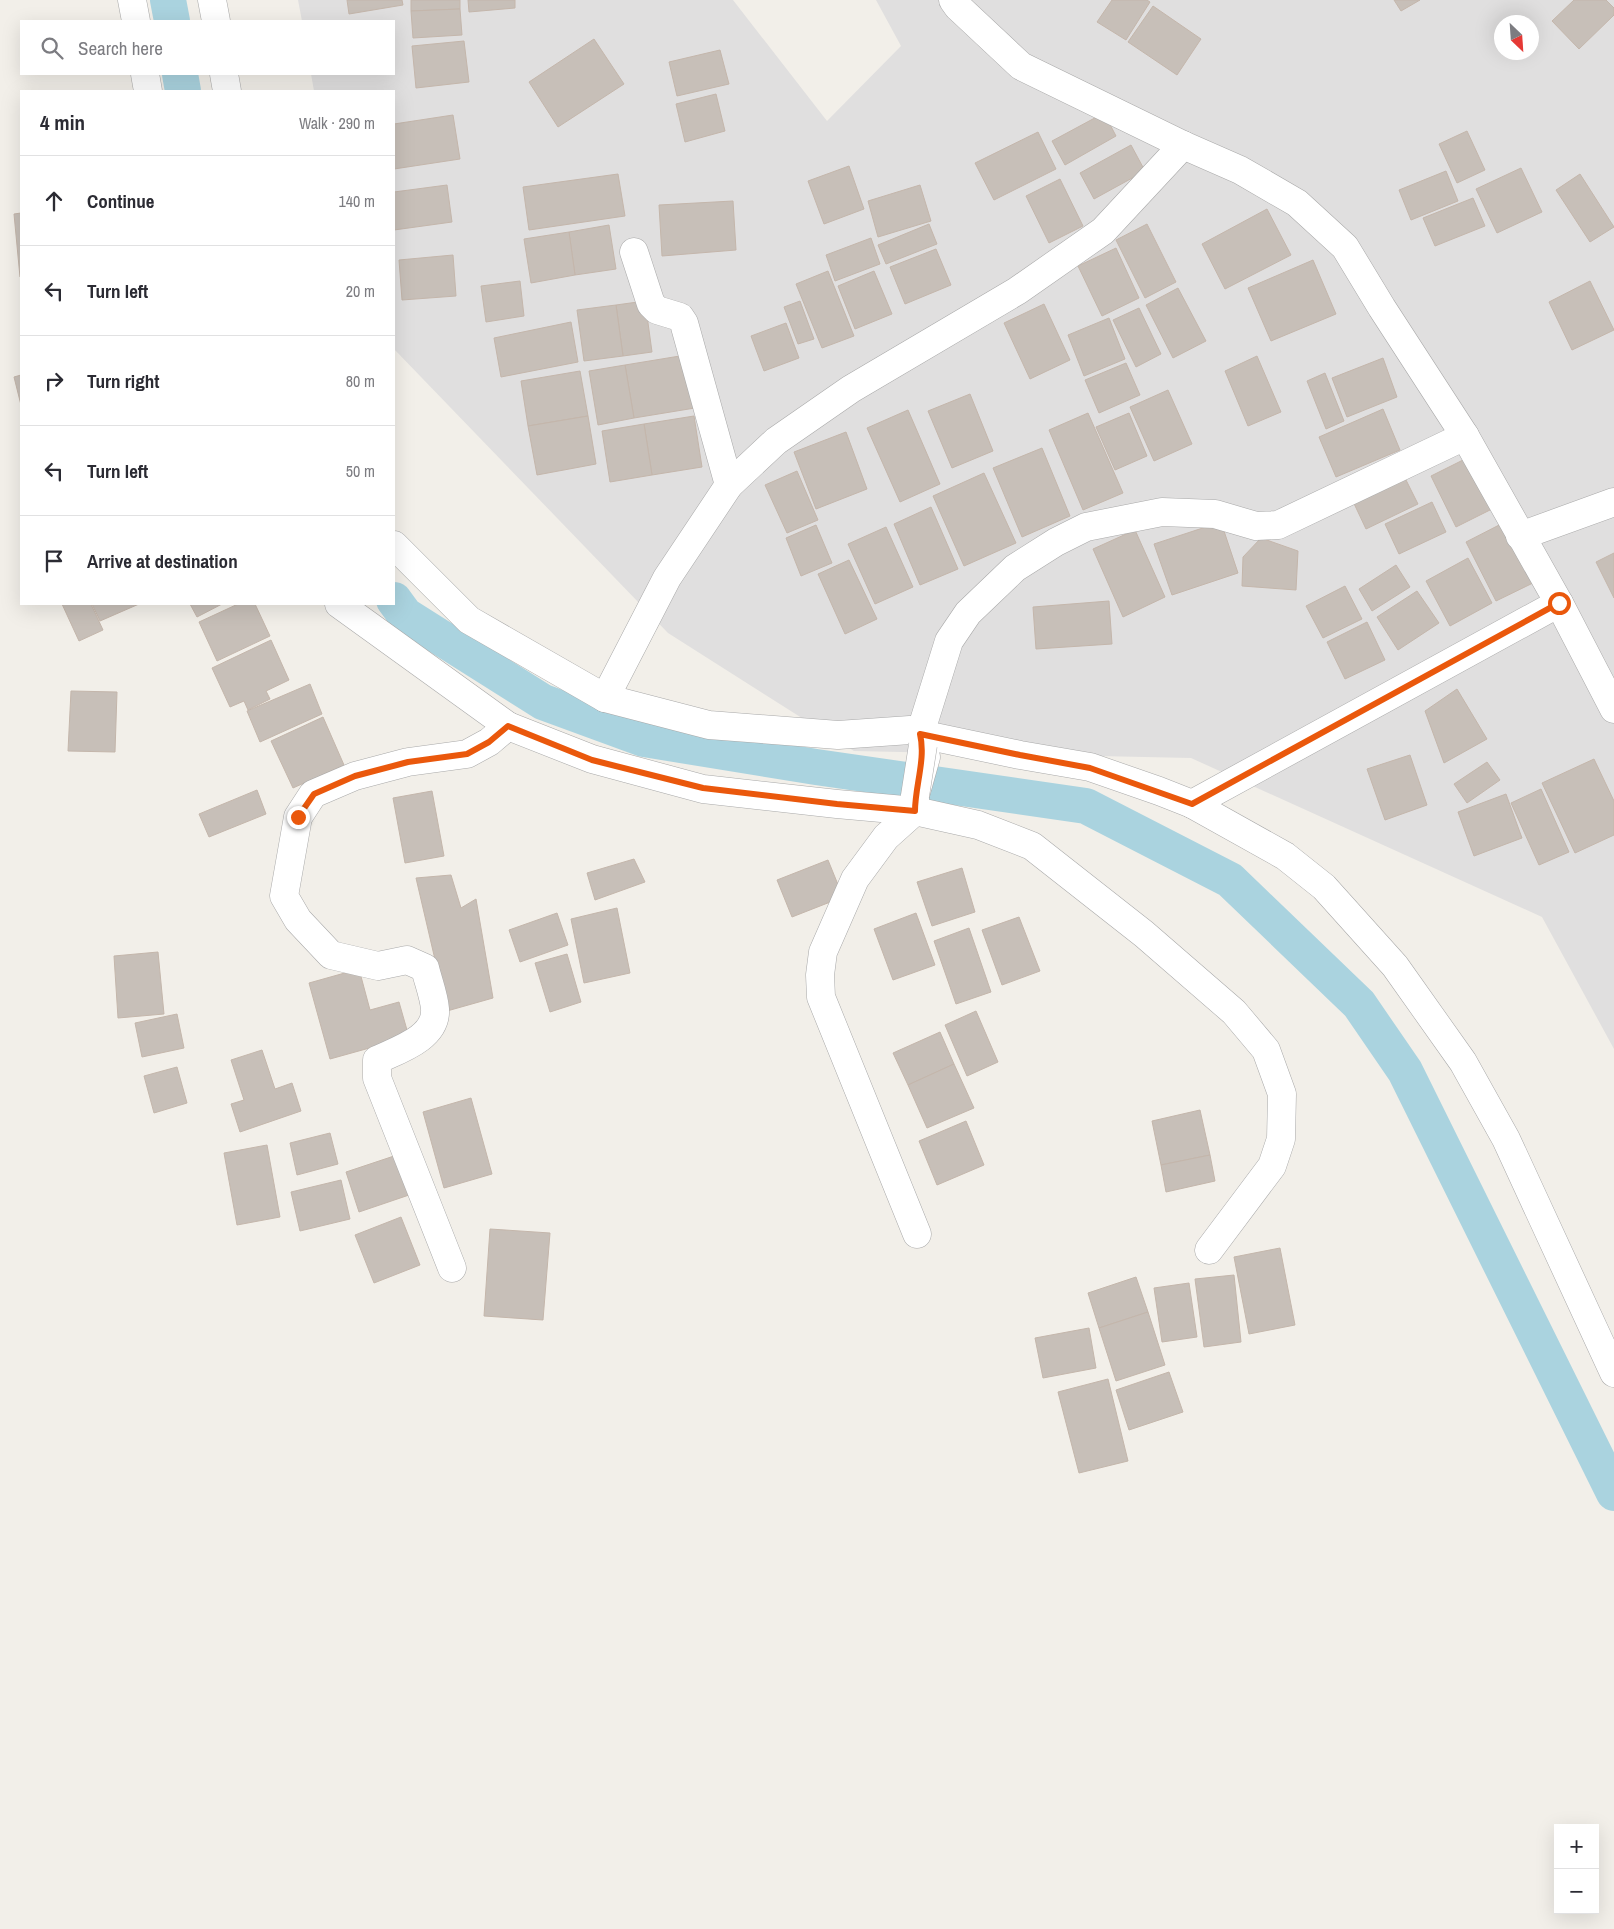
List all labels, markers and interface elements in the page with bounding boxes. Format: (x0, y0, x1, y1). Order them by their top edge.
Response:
north arrow (1494, 15, 1539, 60)
search box (20, 20, 395, 75)
icon: search (38, 34, 66, 62)
text: Search here (78, 35, 163, 61)
text: 4 min (40, 108, 85, 137)
text: Walk · 290 m (299, 112, 375, 134)
icon: ahead (40, 187, 68, 215)
text: Continue (87, 188, 155, 214)
text: 140 m (339, 190, 375, 212)
icon: left (40, 277, 68, 305)
text: Turn left (87, 278, 148, 304)
text: 20 m (346, 280, 375, 302)
icon: right (40, 367, 68, 395)
text: Turn right (87, 368, 159, 394)
text: 80 m (346, 370, 375, 392)
icon: left (40, 457, 68, 485)
text: Turn left (87, 458, 148, 484)
text: 50 m (346, 460, 375, 482)
icon: arrive (40, 547, 68, 575)
text: Arrive at destination (87, 548, 238, 574)
route start (1548, 592, 1571, 615)
route end (287, 806, 310, 829)
map controls (1554, 1824, 1599, 1914)
button: + (1554, 1824, 1599, 1869)
button: − (1554, 1869, 1599, 1914)

